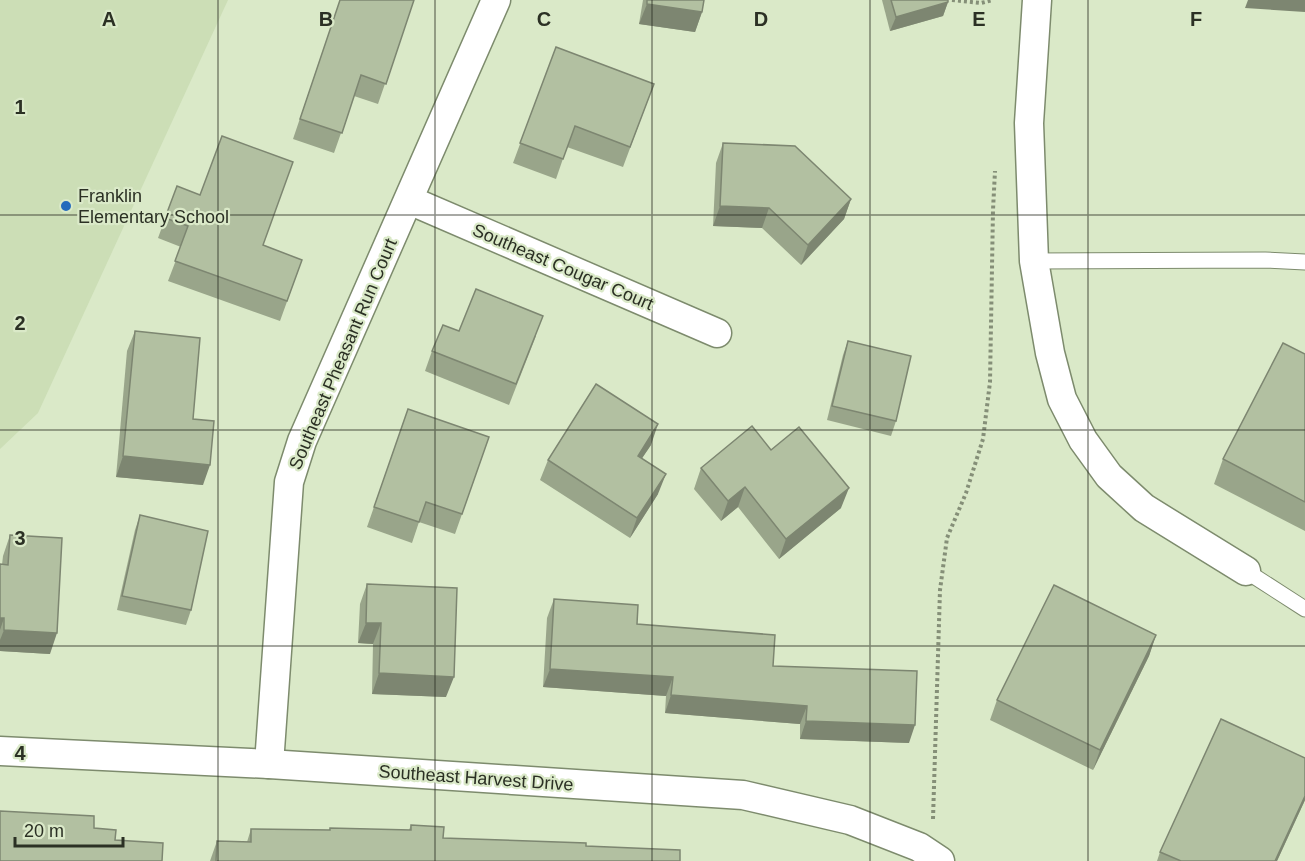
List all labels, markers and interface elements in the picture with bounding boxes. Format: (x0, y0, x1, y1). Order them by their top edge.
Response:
text: A (102, 8, 116, 30)
text: B (319, 8, 333, 30)
text: C (537, 8, 551, 30)
text: D (754, 8, 768, 30)
text: E (972, 8, 986, 30)
text: F (1190, 8, 1202, 30)
text: 1 (14, 96, 26, 118)
place label: Franklin Elementary School (78, 186, 229, 227)
marker: Franklin Elementary School (59, 199, 73, 213)
street label: Southeast Cougar Court (470, 220, 656, 314)
street label: Southeast Pheasant Run Court (285, 235, 401, 473)
text: 2 (14, 312, 26, 334)
text: 3 (14, 527, 26, 549)
text: 4 (14, 742, 26, 764)
street label: Southeast Harvest Drive (378, 761, 574, 795)
scale bar (15, 810, 123, 848)
text: 20 m (24, 821, 64, 841)

